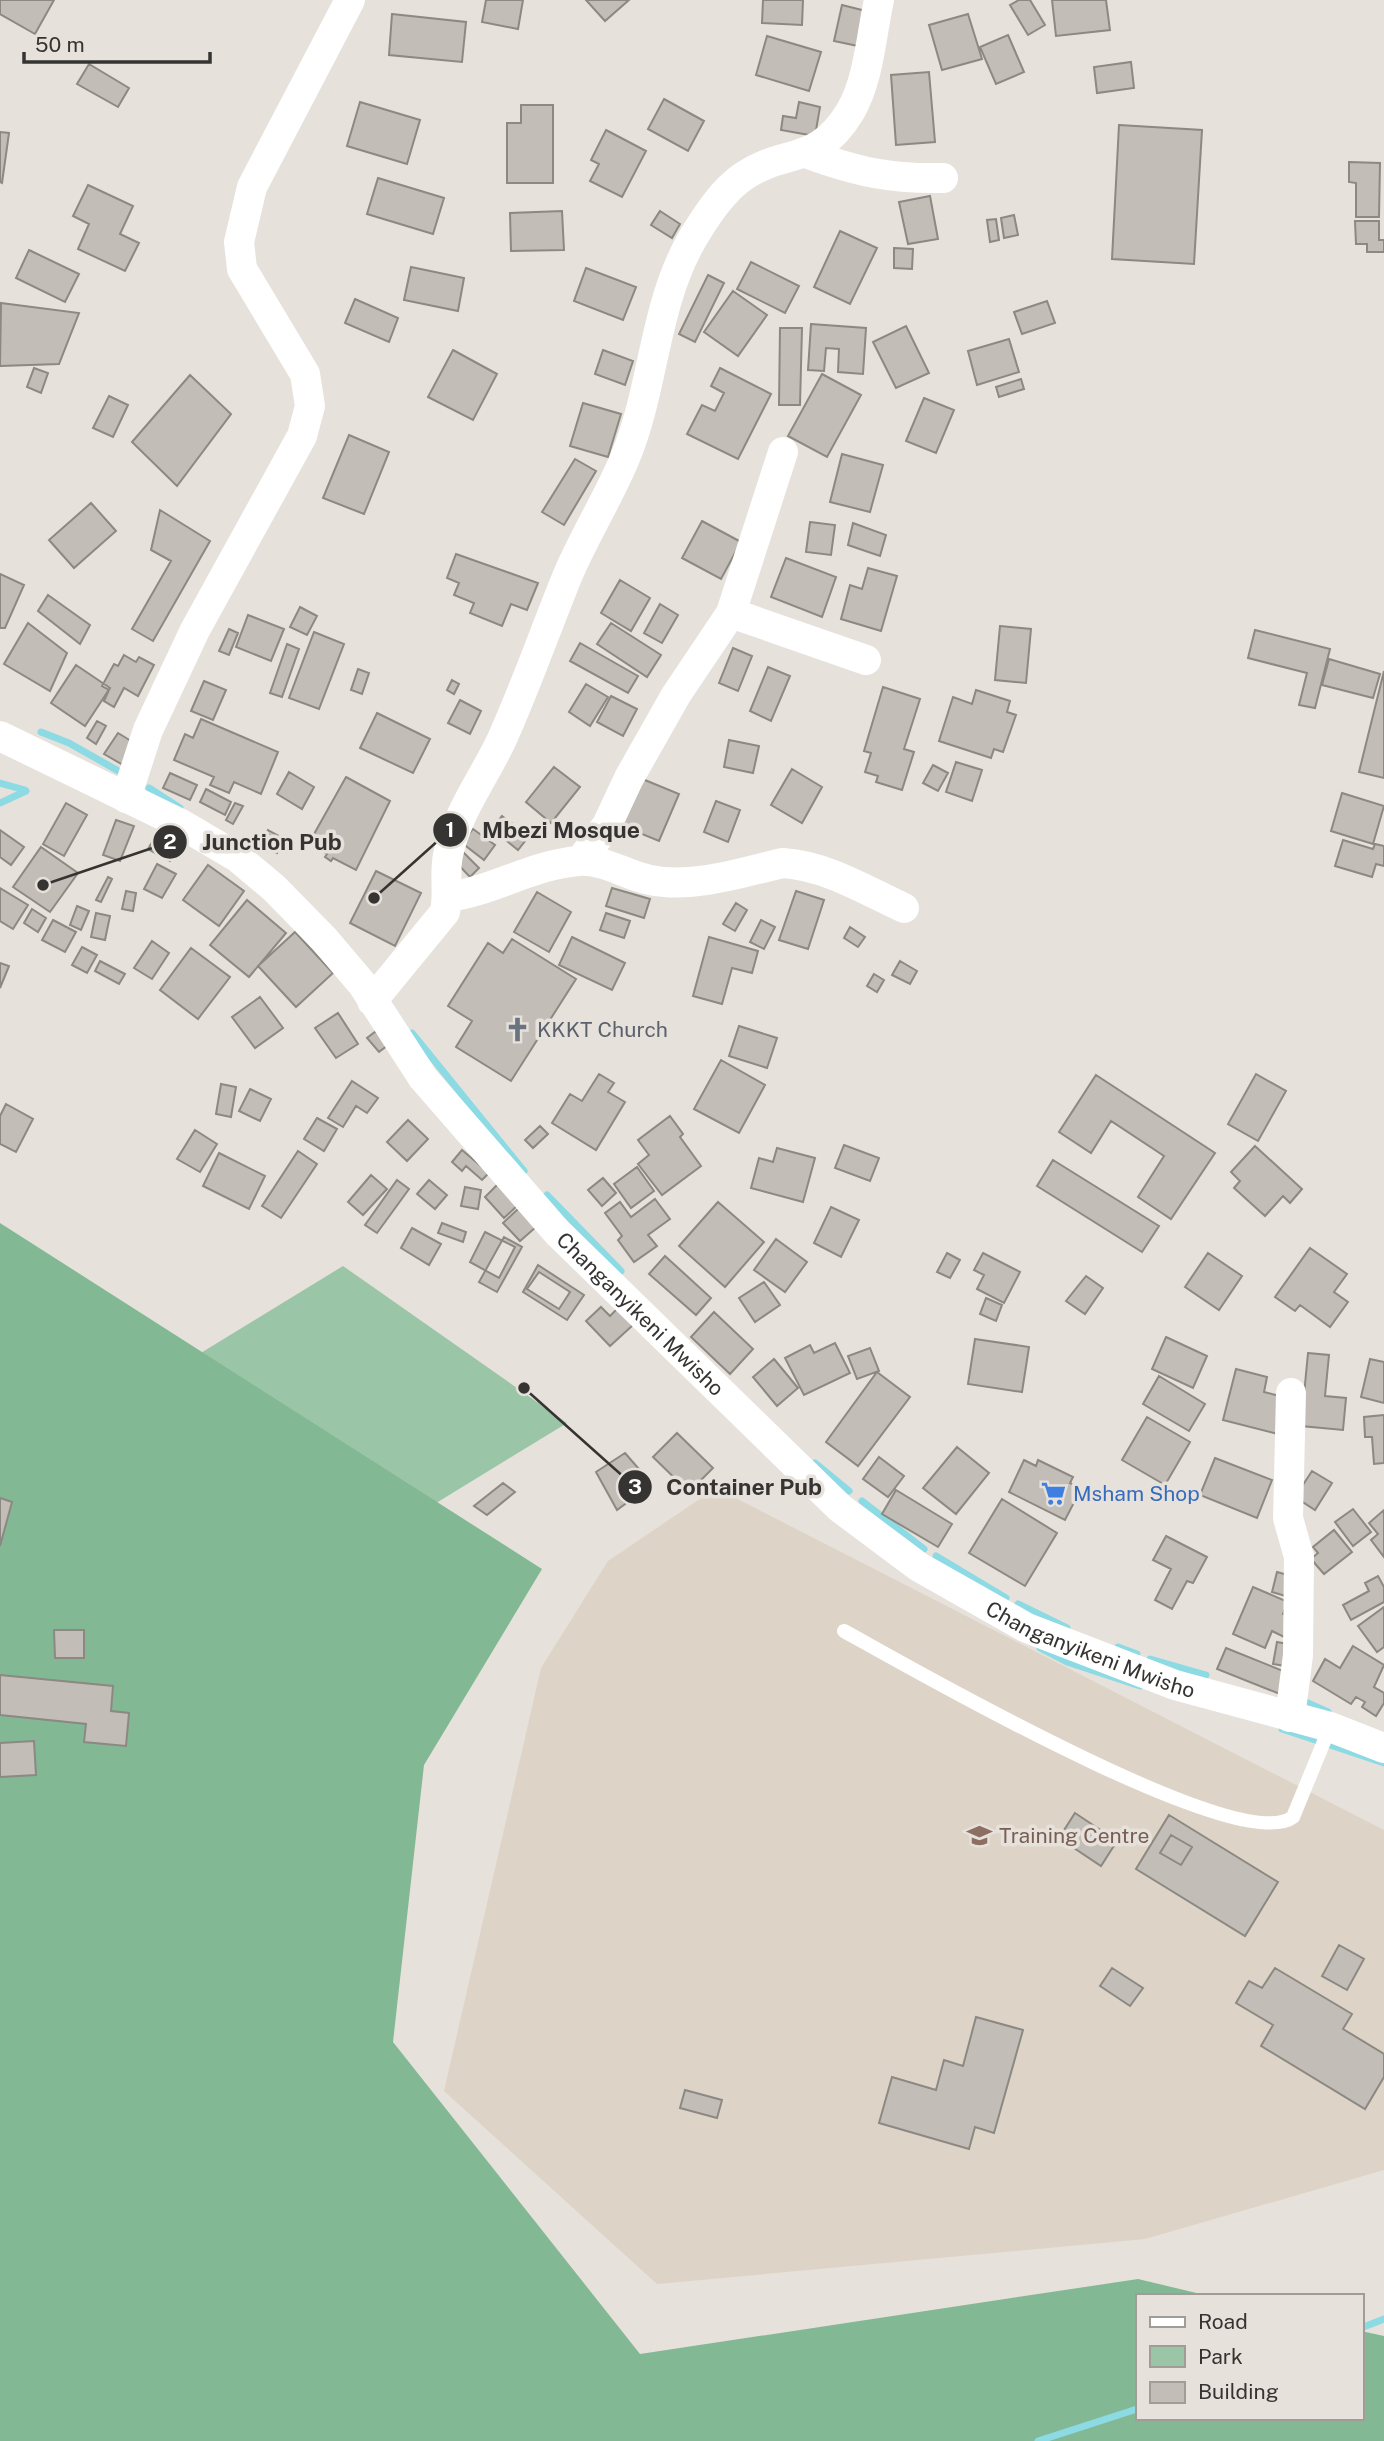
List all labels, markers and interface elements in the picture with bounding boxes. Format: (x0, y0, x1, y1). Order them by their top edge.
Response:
scale bar (24, 21, 210, 65)
text: 50 m (35, 32, 85, 57)
callout: Mbezi Mosque (433, 808, 654, 852)
text: Mbezi Mosque (482, 816, 640, 843)
text: 1 (446, 817, 455, 842)
callout: Junction Pub (153, 820, 355, 864)
text: Junction Pub (202, 828, 342, 855)
text: 2 (163, 829, 177, 854)
church icon: KKKT Church (503, 1015, 531, 1043)
place label: KKKT Church (537, 1017, 668, 1042)
street label: Changanyikeni Mwisho (552, 1227, 729, 1401)
callout: Container Pub (617, 1465, 836, 1509)
text: Container Pub (666, 1473, 822, 1500)
text: 3 (628, 1474, 642, 1499)
supermarket icon: Msham Shop (1039, 1479, 1067, 1507)
place label: Msham Shop (1073, 1481, 1200, 1506)
street label: Changanyikeni Mwisho (982, 1595, 1198, 1702)
school or university icon: Training Centre (965, 1821, 993, 1849)
place label: Training Centre (999, 1823, 1149, 1848)
legend (1136, 2294, 1363, 2420)
text: Road (1198, 2309, 1248, 2334)
text: Park (1198, 2344, 1243, 2369)
text: Building (1198, 2379, 1279, 2404)

